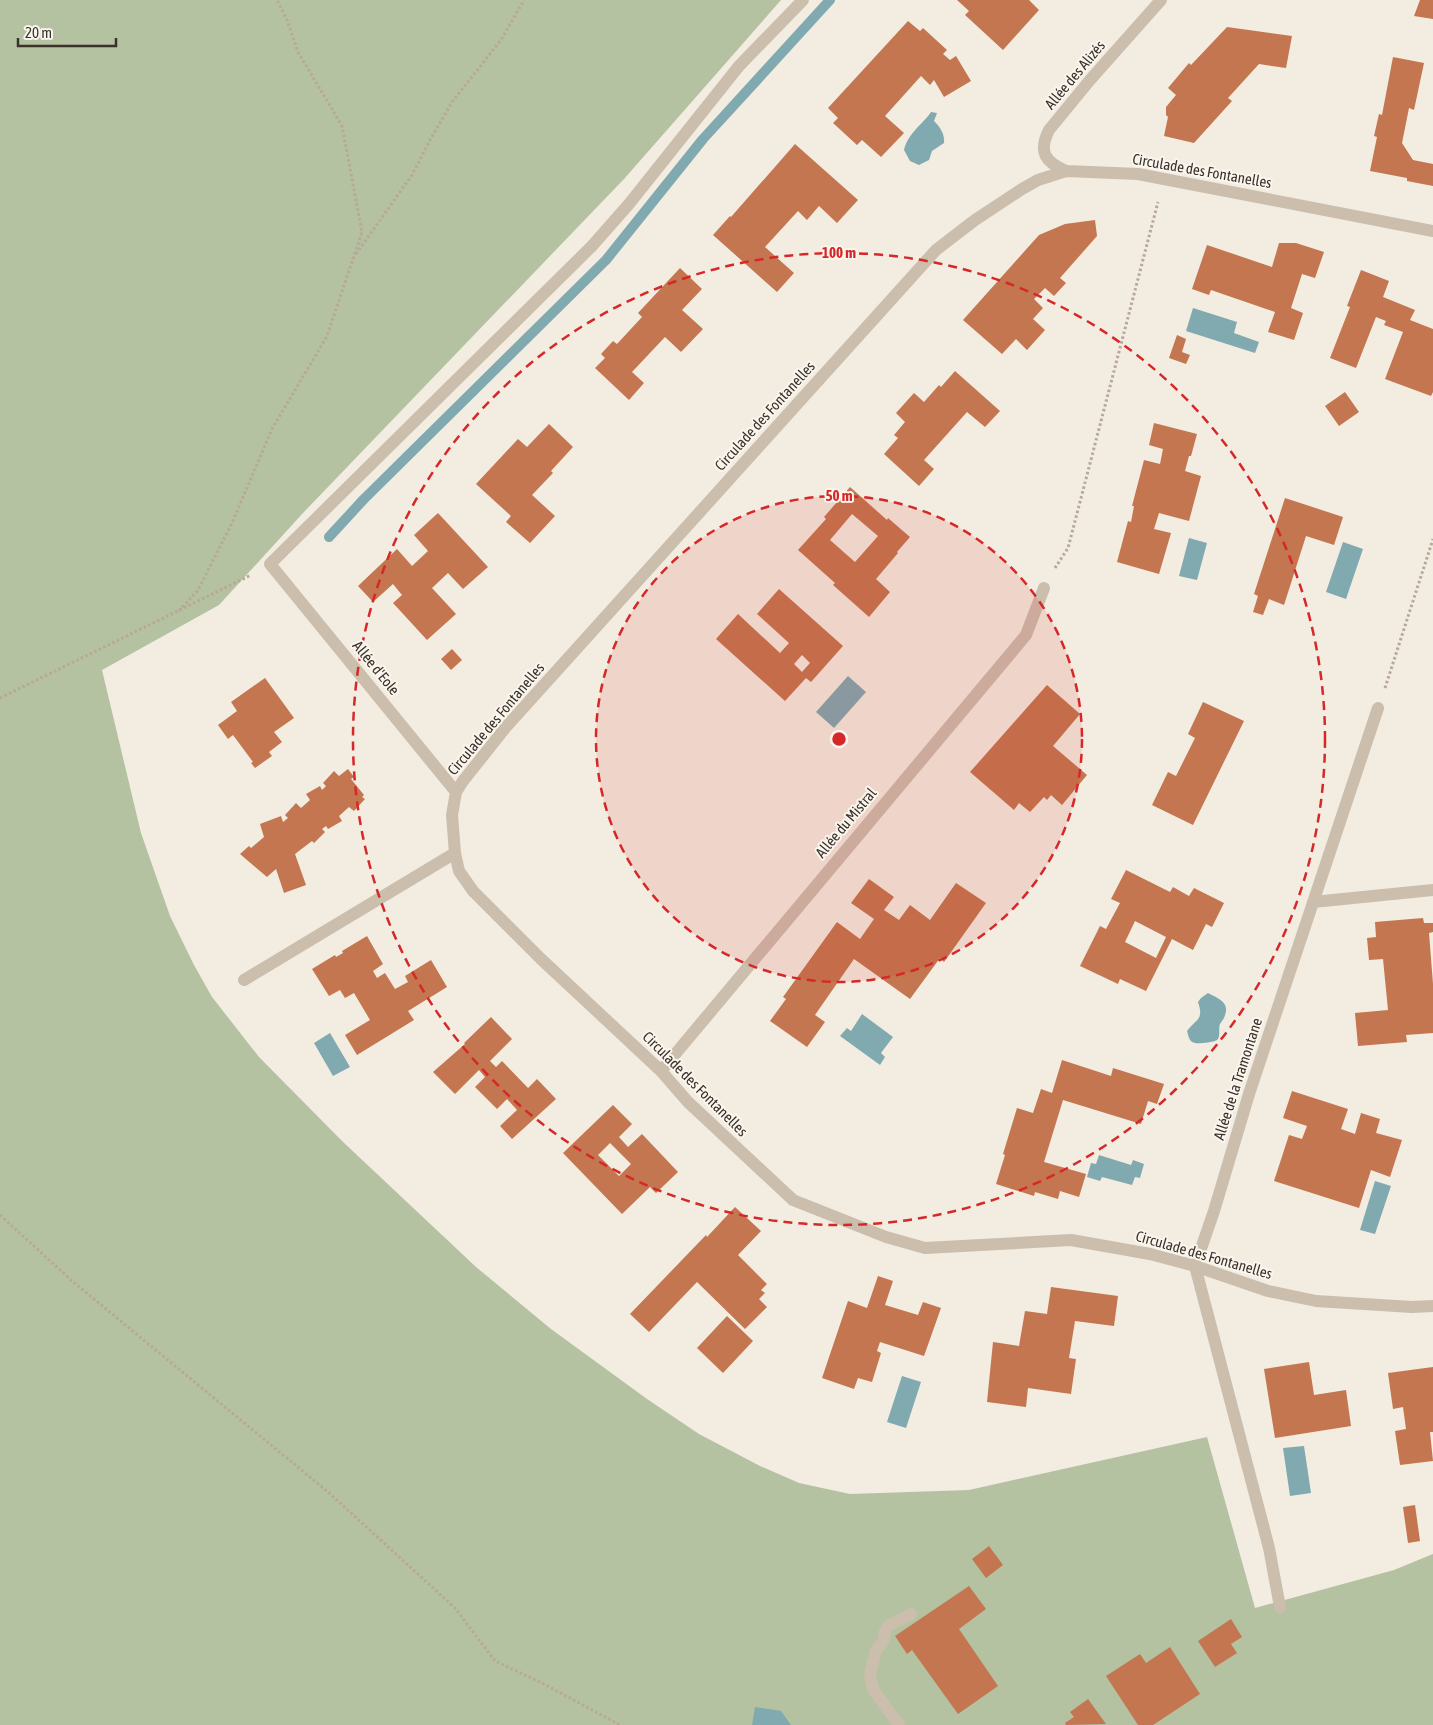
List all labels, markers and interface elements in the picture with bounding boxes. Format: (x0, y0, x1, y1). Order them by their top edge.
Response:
scale bar (18, 15, 115, 47)
text: 20 m (25, 24, 52, 41)
street label: Allée des Alizés (1041, 37, 1108, 112)
street label: Circulade des Fontanelles (1131, 150, 1273, 191)
text: 100 m (822, 244, 856, 261)
street label: Circulade des Fontanelles (711, 358, 818, 474)
text: 50 m (826, 487, 853, 504)
street label: Allée d'Eole (350, 637, 403, 698)
street label: Circulade des Fontanelles (444, 659, 547, 778)
centre of rings (830, 730, 848, 748)
street label: Allée du Mistral (812, 785, 880, 861)
street label: Allée de la Tramontane (1210, 1016, 1265, 1142)
street label: Circulade des Fontanelles (639, 1028, 751, 1140)
street label: Circulade des Fontanelles (1134, 1227, 1274, 1282)

